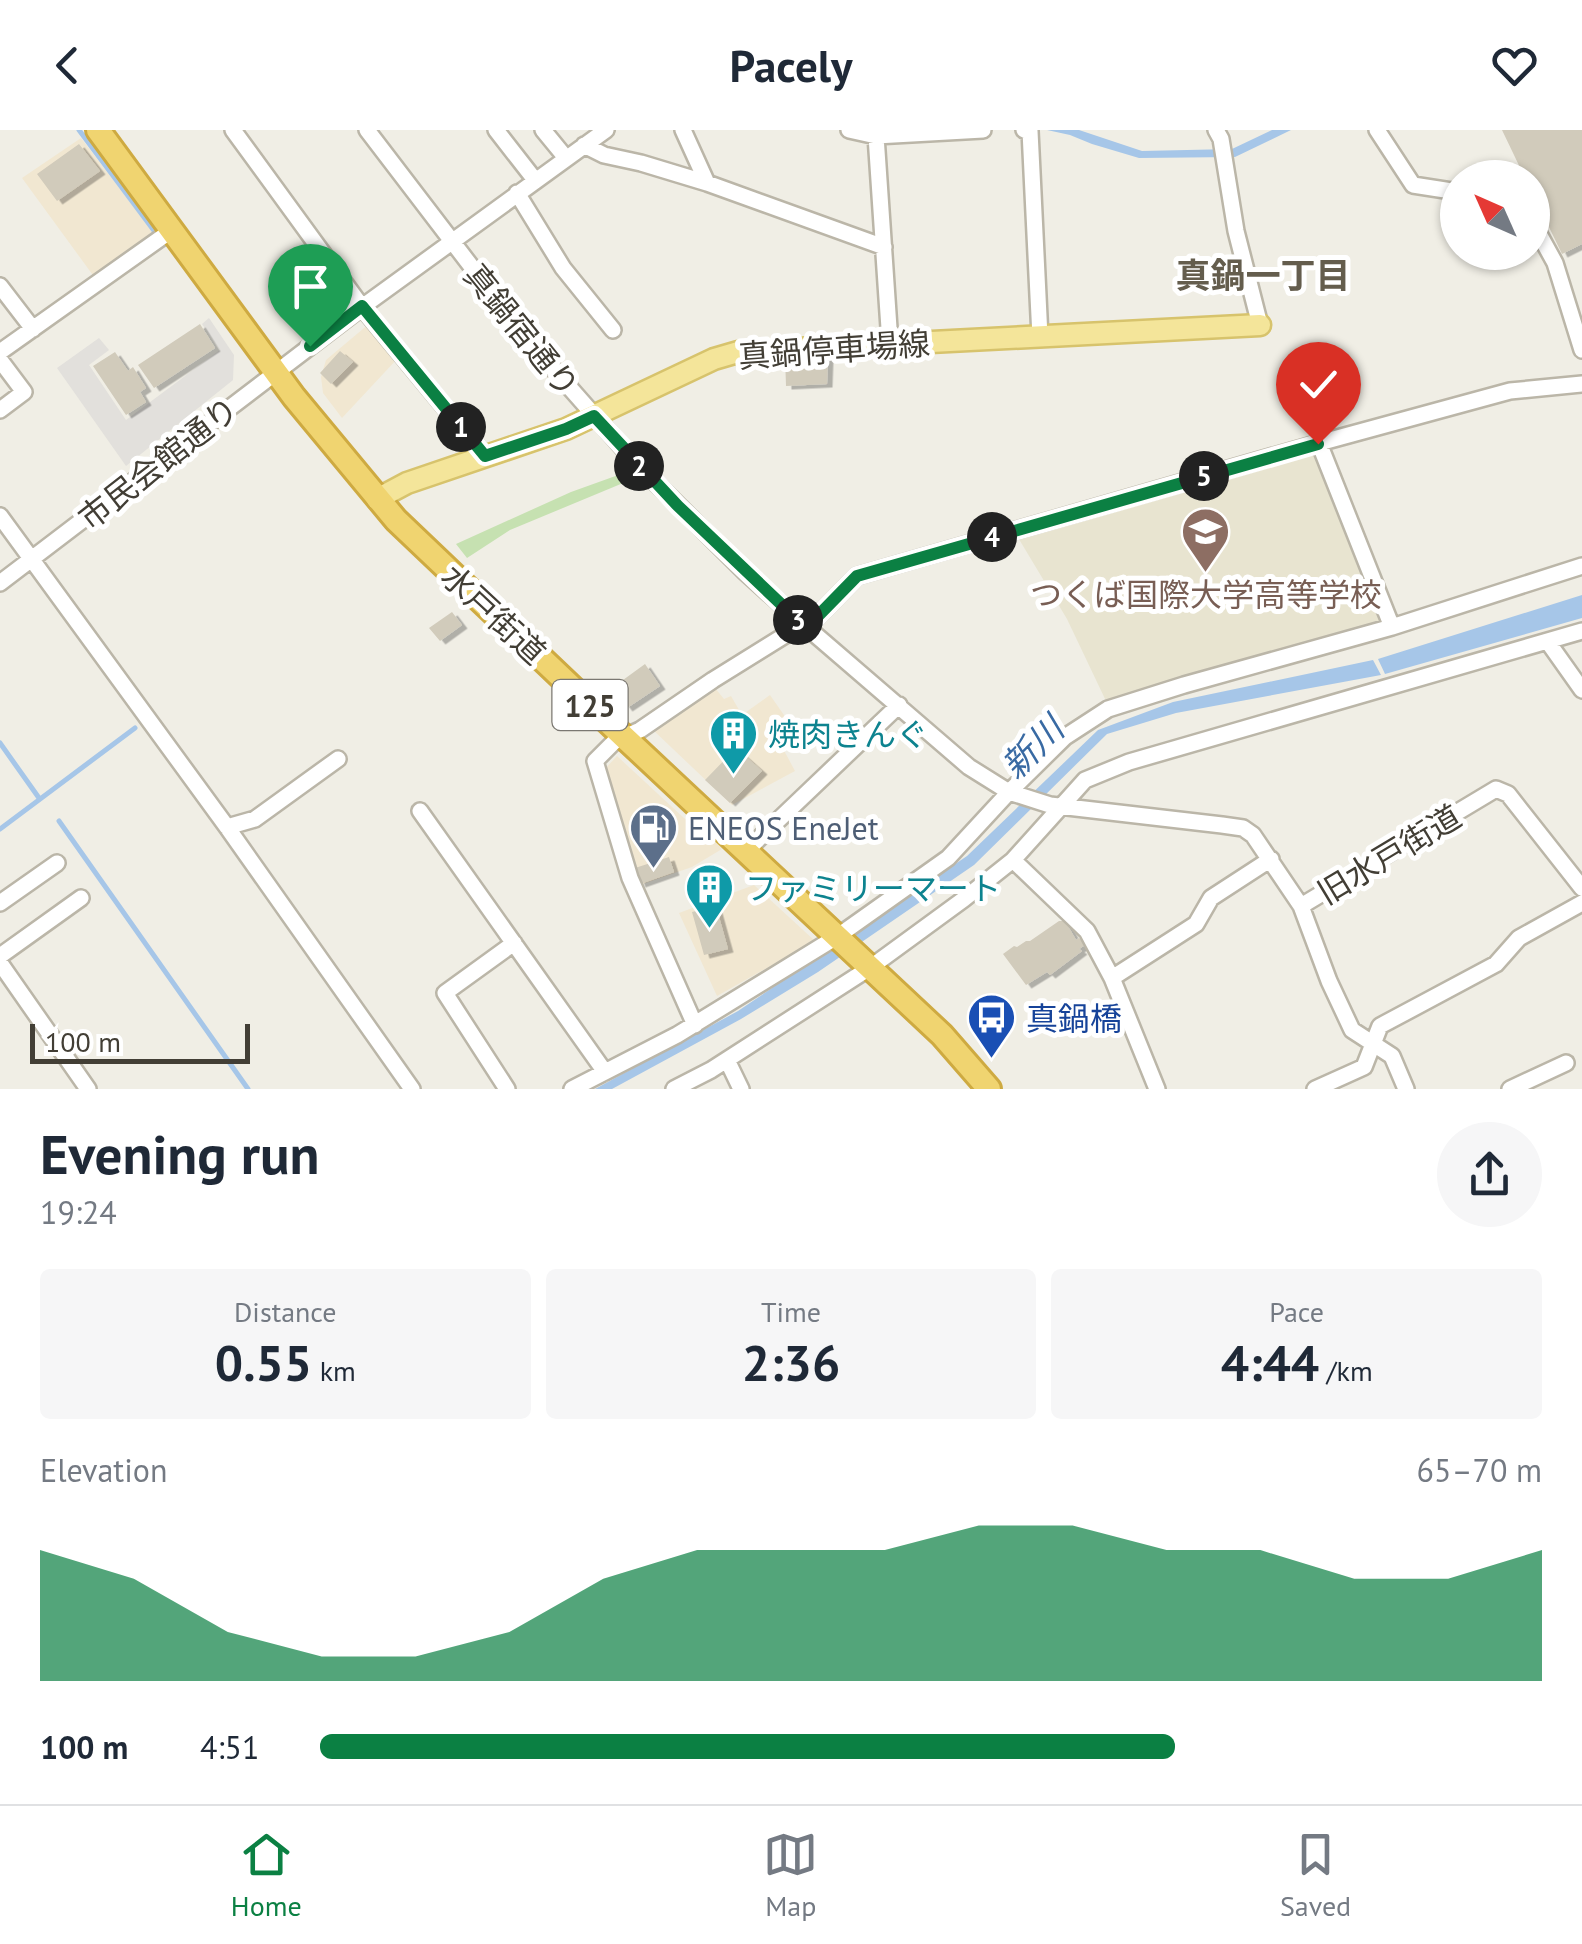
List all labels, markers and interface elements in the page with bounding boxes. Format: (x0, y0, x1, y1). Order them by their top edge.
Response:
text: Pacely (729, 36, 853, 94)
icon: back (40, 38, 95, 93)
icon: heart (1487, 38, 1542, 93)
north arrow (1440, 160, 1550, 270)
map controls (1440, 160, 1550, 270)
pin (268, 244, 353, 347)
district label: 真鍋一丁目 (1175, 252, 1351, 298)
street label: 真鍋宿通り (455, 255, 589, 405)
icon: arrive (283, 259, 338, 314)
street label: 真鍋停車場線 (737, 321, 931, 377)
pin (1276, 342, 1361, 445)
icon: check (1291, 357, 1346, 412)
street label: 市民会館通り (69, 387, 247, 539)
pin: 1 (436, 402, 486, 452)
text: 1 (453, 408, 469, 445)
pin: 2 (614, 441, 664, 491)
text: 2 (631, 447, 647, 484)
pin: 5 (1179, 451, 1229, 501)
text: 5 (1196, 457, 1212, 494)
school or university icon: つくば国際大学高等学校 (1180, 506, 1232, 574)
pin: 4 (967, 512, 1017, 562)
text: 4 (984, 518, 1000, 555)
street label: 水戸街道 (433, 555, 555, 673)
place label: つくば国際大学高等学校 (1030, 573, 1382, 615)
pin: 3 (773, 595, 823, 645)
text: 3 (790, 601, 806, 638)
road number: 125 (552, 680, 628, 730)
water label: 新川 (991, 703, 1076, 788)
building icon: 焼肉きんぐ (707, 708, 759, 776)
place label: 焼肉きんぐ (768, 713, 928, 755)
street label: 旧水戸街道 (1310, 795, 1468, 913)
fuel station icon: ENEOS EneJet (627, 802, 679, 870)
place label: ENEOS EneJet (688, 807, 879, 849)
building icon: ファミリーマート (684, 862, 736, 930)
place label: ファミリーマート (745, 867, 1001, 909)
bus stop icon: 真鍋橋 (965, 992, 1017, 1060)
place label: 真鍋橋 (1026, 997, 1122, 1039)
scale bar (30, 1019, 250, 1064)
text: 100 m (45, 1023, 121, 1060)
text: Evening run (40, 1118, 320, 1189)
button: share (1437, 1122, 1542, 1227)
text: 19:24 (40, 1191, 117, 1233)
text: Distance (234, 1293, 337, 1330)
text: Time (761, 1293, 821, 1330)
text: Pace (1269, 1293, 1324, 1330)
text: 0.55 (215, 1330, 312, 1395)
text: 2:36 (742, 1330, 840, 1395)
text: 4:44 (1221, 1330, 1319, 1395)
text: km (312, 1352, 356, 1389)
text: /km (1319, 1352, 1373, 1389)
text: Elevation (40, 1449, 167, 1491)
text: 65–70 m (1417, 1449, 1542, 1491)
text: 100 m (40, 1726, 128, 1768)
text: 4:51 (200, 1726, 259, 1768)
tab: Home (231, 1827, 302, 1924)
tab: Map (763, 1827, 818, 1924)
tab: Saved (1280, 1827, 1351, 1924)

